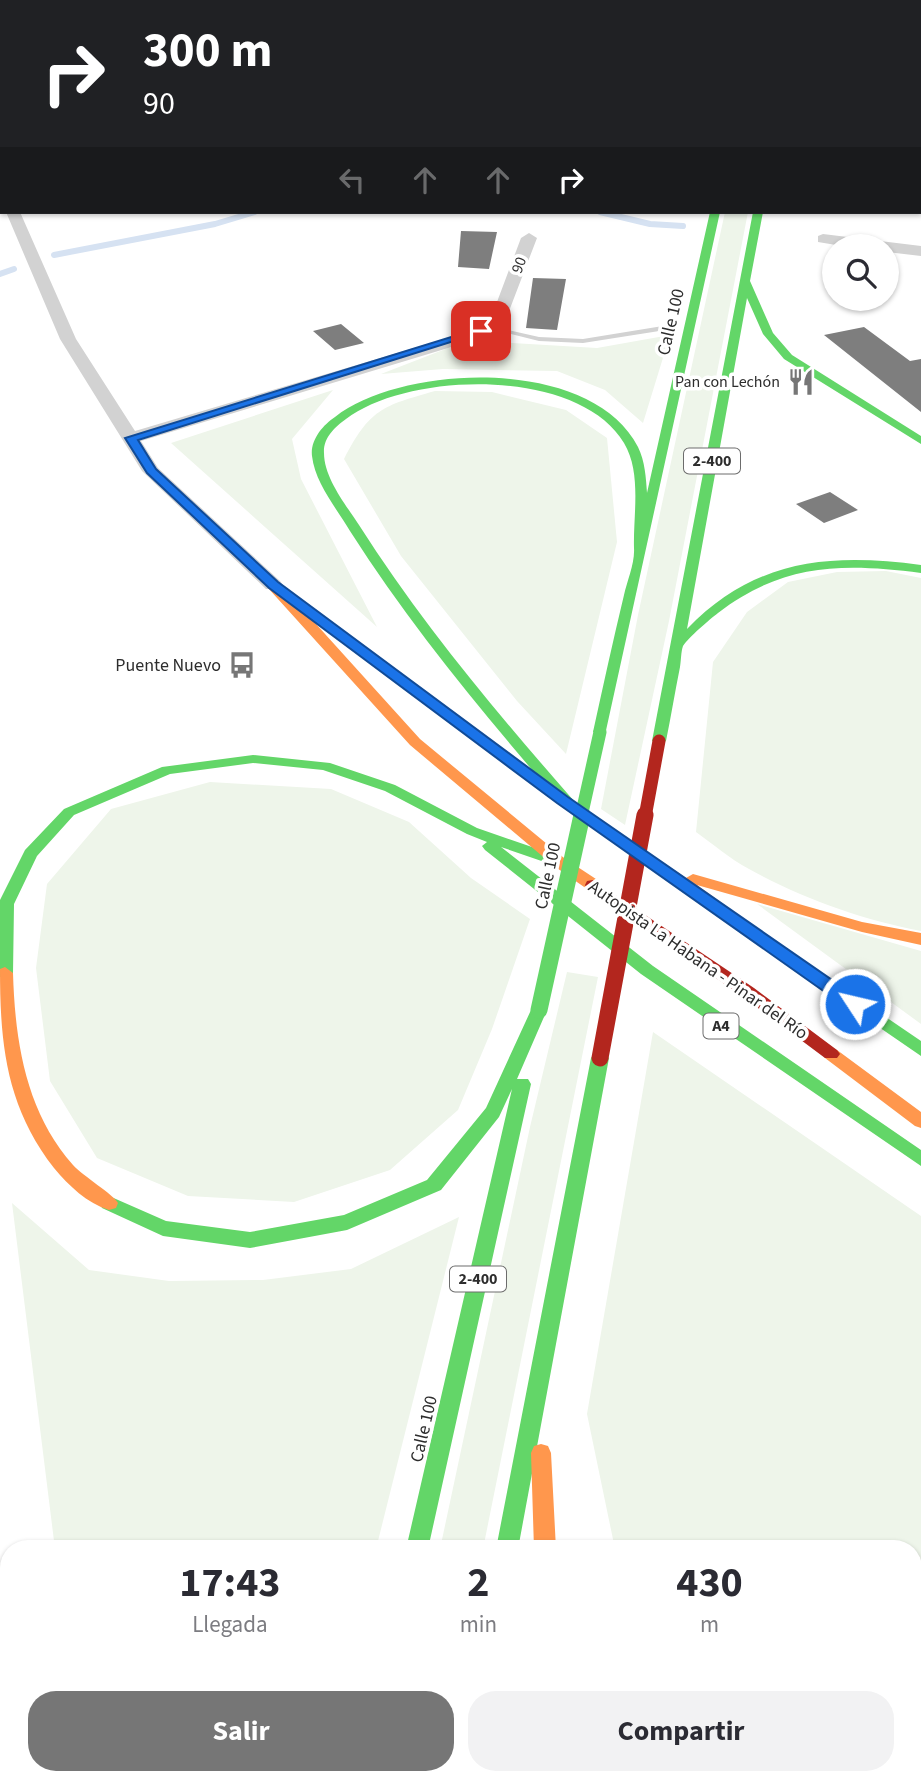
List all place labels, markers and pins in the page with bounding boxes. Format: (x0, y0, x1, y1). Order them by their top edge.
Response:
pin (451, 301, 511, 361)
restaurant icon: Pan con Lechón (786, 367, 816, 397)
place label: Pan con Lechón (675, 371, 780, 393)
bus stop icon: Puente Nuevo (227, 650, 257, 680)
place label: Puente Nuevo (115, 653, 221, 678)

